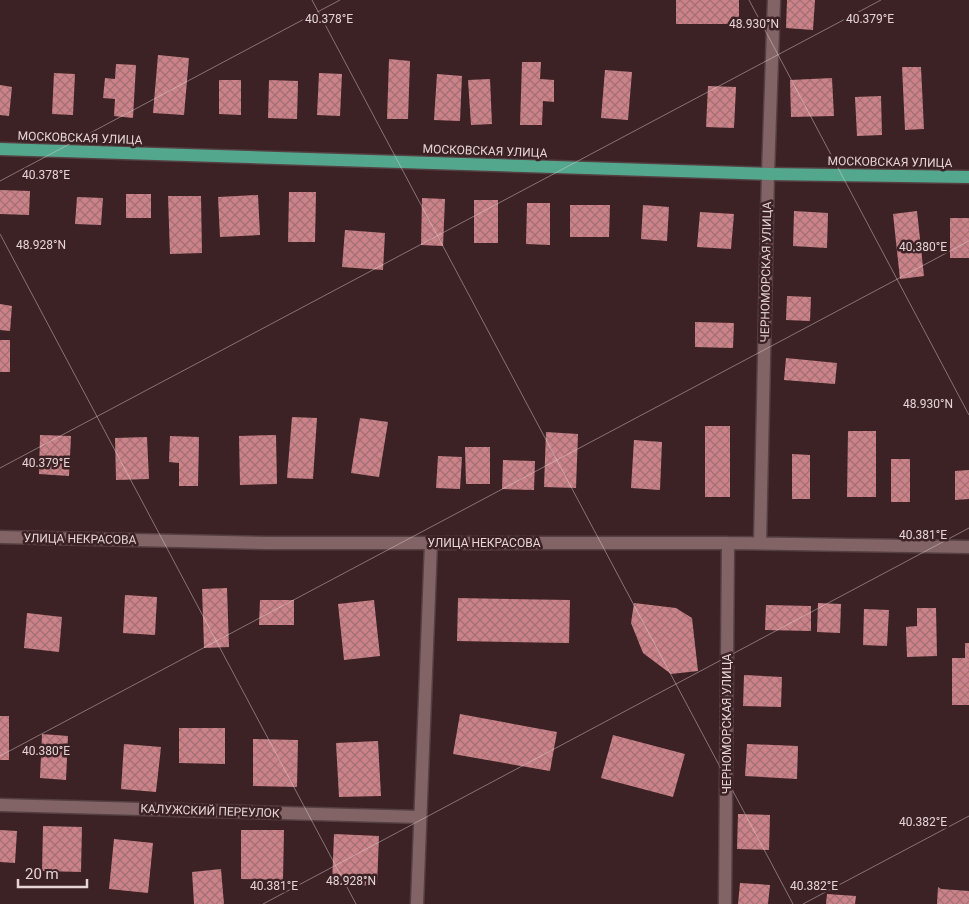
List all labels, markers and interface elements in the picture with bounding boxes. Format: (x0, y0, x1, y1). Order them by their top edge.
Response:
text: 40.378°E (305, 12, 353, 26)
text: 40.379°E (846, 12, 894, 26)
text: 48.930°N (729, 17, 779, 31)
street label: МОСКОВСКАЯ УЛИЦА (17, 129, 143, 147)
street label: МОСКОВСКАЯ УЛИЦА (422, 142, 548, 160)
street label: МОСКОВСКАЯ УЛИЦА (827, 154, 953, 170)
text: 40.378°E (22, 168, 70, 182)
street label: ЧЕРНОМОРСКАЯ УЛИЦА (758, 201, 774, 342)
text: 48.928°N (16, 238, 66, 252)
text: 40.380°E (899, 240, 947, 254)
text: 48.930°N (903, 397, 953, 411)
text: 40.379°E (22, 456, 70, 470)
text: 40.381°E (899, 528, 947, 542)
street label: УЛИЦА НЕКРАСОВА (23, 531, 137, 547)
street label: УЛИЦА НЕКРАСОВА (428, 536, 541, 550)
street label: ЧЕРНОМОРСКАЯ УЛИЦА (720, 653, 734, 794)
text: 40.380°E (22, 744, 70, 758)
street label: КАЛУЖСКИЙ ПЕРЕУЛОК (140, 801, 280, 820)
text: 40.382°E (899, 815, 947, 829)
scale bar (18, 856, 86, 888)
text: 20 m (25, 865, 59, 883)
text: 48.928°N (326, 874, 376, 888)
text: 40.381°E (250, 879, 298, 893)
text: 40.382°E (790, 879, 838, 893)

